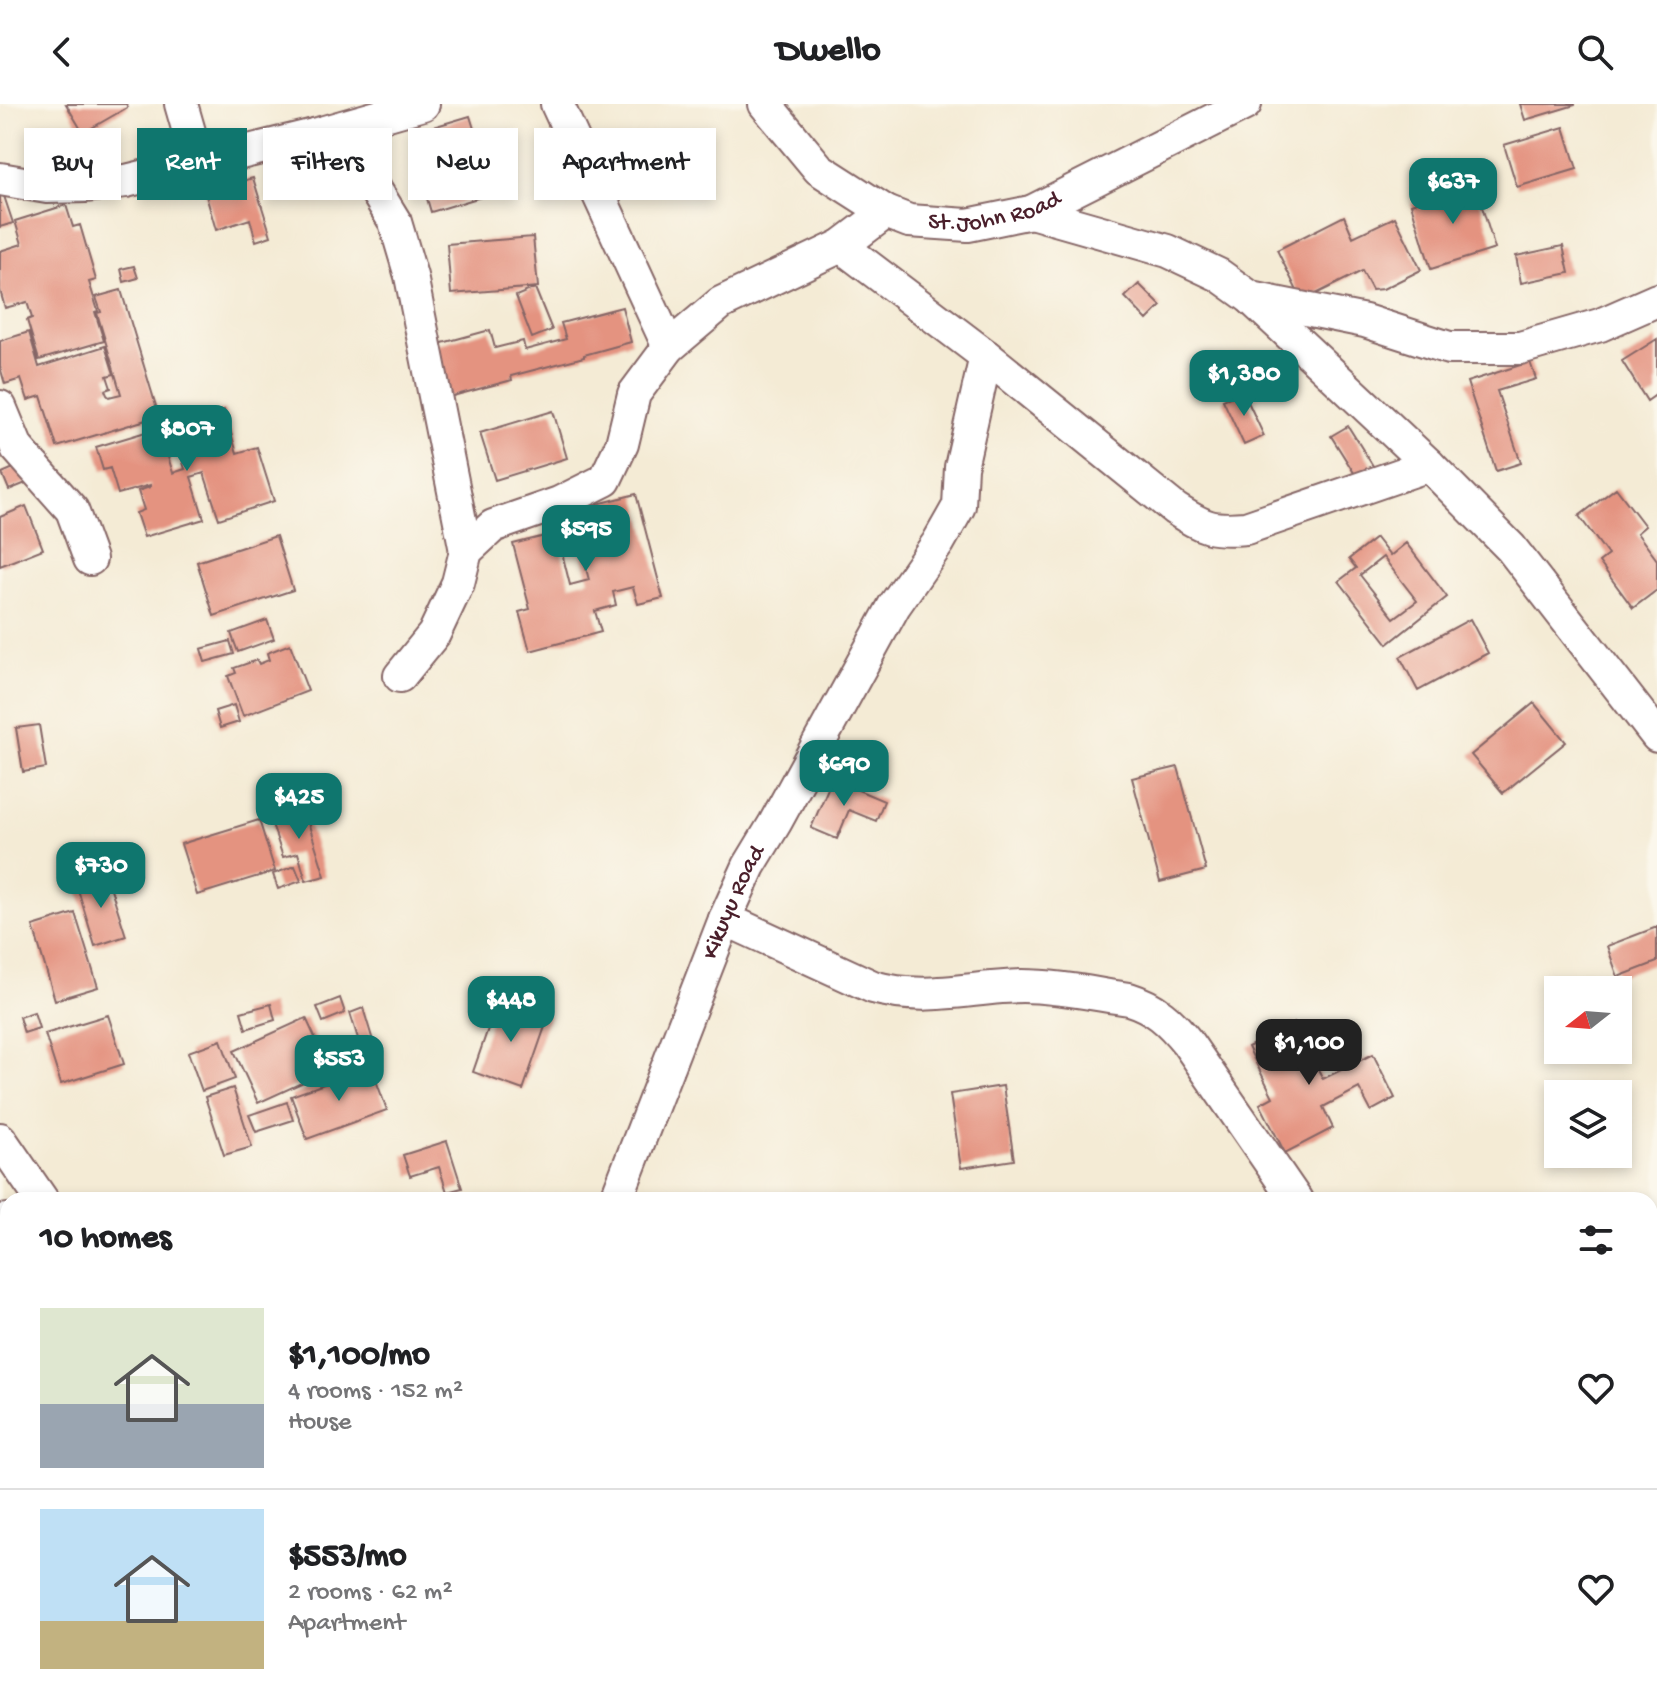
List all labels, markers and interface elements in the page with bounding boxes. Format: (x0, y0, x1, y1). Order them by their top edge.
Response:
icon: back (40, 30, 84, 74)
icon: search (1573, 30, 1617, 74)
text: Dwello (776, 31, 881, 74)
chip: Buy (24, 128, 121, 200)
chip: Rent (137, 128, 247, 200)
chip: Filters (263, 128, 392, 200)
chip: New (408, 128, 518, 200)
chip: Apartment (534, 128, 716, 200)
pin: $637 (1406, 158, 1500, 226)
text: $637 (1427, 168, 1479, 199)
street label: St.John Road (927, 184, 1068, 240)
pin: $1,380 (1179, 350, 1309, 418)
text: $1,380 (1208, 360, 1280, 391)
pin: $807 (140, 405, 234, 473)
text: $807 (160, 415, 214, 446)
pin: $595 (539, 505, 633, 573)
text: $595 (560, 515, 612, 546)
pin: $690 (797, 740, 891, 808)
text: $690 (818, 750, 870, 781)
pin: $425 (252, 773, 346, 841)
text: $425 (274, 783, 324, 814)
street label: Kikuyu Road (696, 839, 773, 964)
pin: $730 (54, 842, 148, 910)
text: $730 (74, 852, 128, 883)
pin: $448 (464, 976, 558, 1044)
north arrow (1544, 976, 1632, 1064)
map controls (1544, 976, 1632, 1168)
text: $448 (486, 986, 536, 1017)
pin: $1,100 (1244, 1019, 1374, 1087)
text: $1,100 (1274, 1029, 1344, 1060)
pin: $553 (292, 1035, 386, 1103)
text: $553 (313, 1045, 365, 1076)
button: layers (1544, 1080, 1632, 1168)
icon: filters (1574, 1218, 1618, 1262)
text: 10 homes (40, 1220, 171, 1260)
text: $1,100/mo (288, 1337, 430, 1377)
icon: home (104, 1340, 200, 1436)
icon: heart (1574, 1366, 1618, 1410)
text: 4 rooms · 152 m² (288, 1377, 463, 1408)
text: House (288, 1408, 352, 1439)
text: $553/mo (288, 1538, 407, 1578)
icon: home (104, 1541, 200, 1637)
icon: heart (1574, 1567, 1618, 1611)
text: 2 rooms · 62 m² (288, 1578, 452, 1609)
text: Apartment (288, 1609, 405, 1640)

